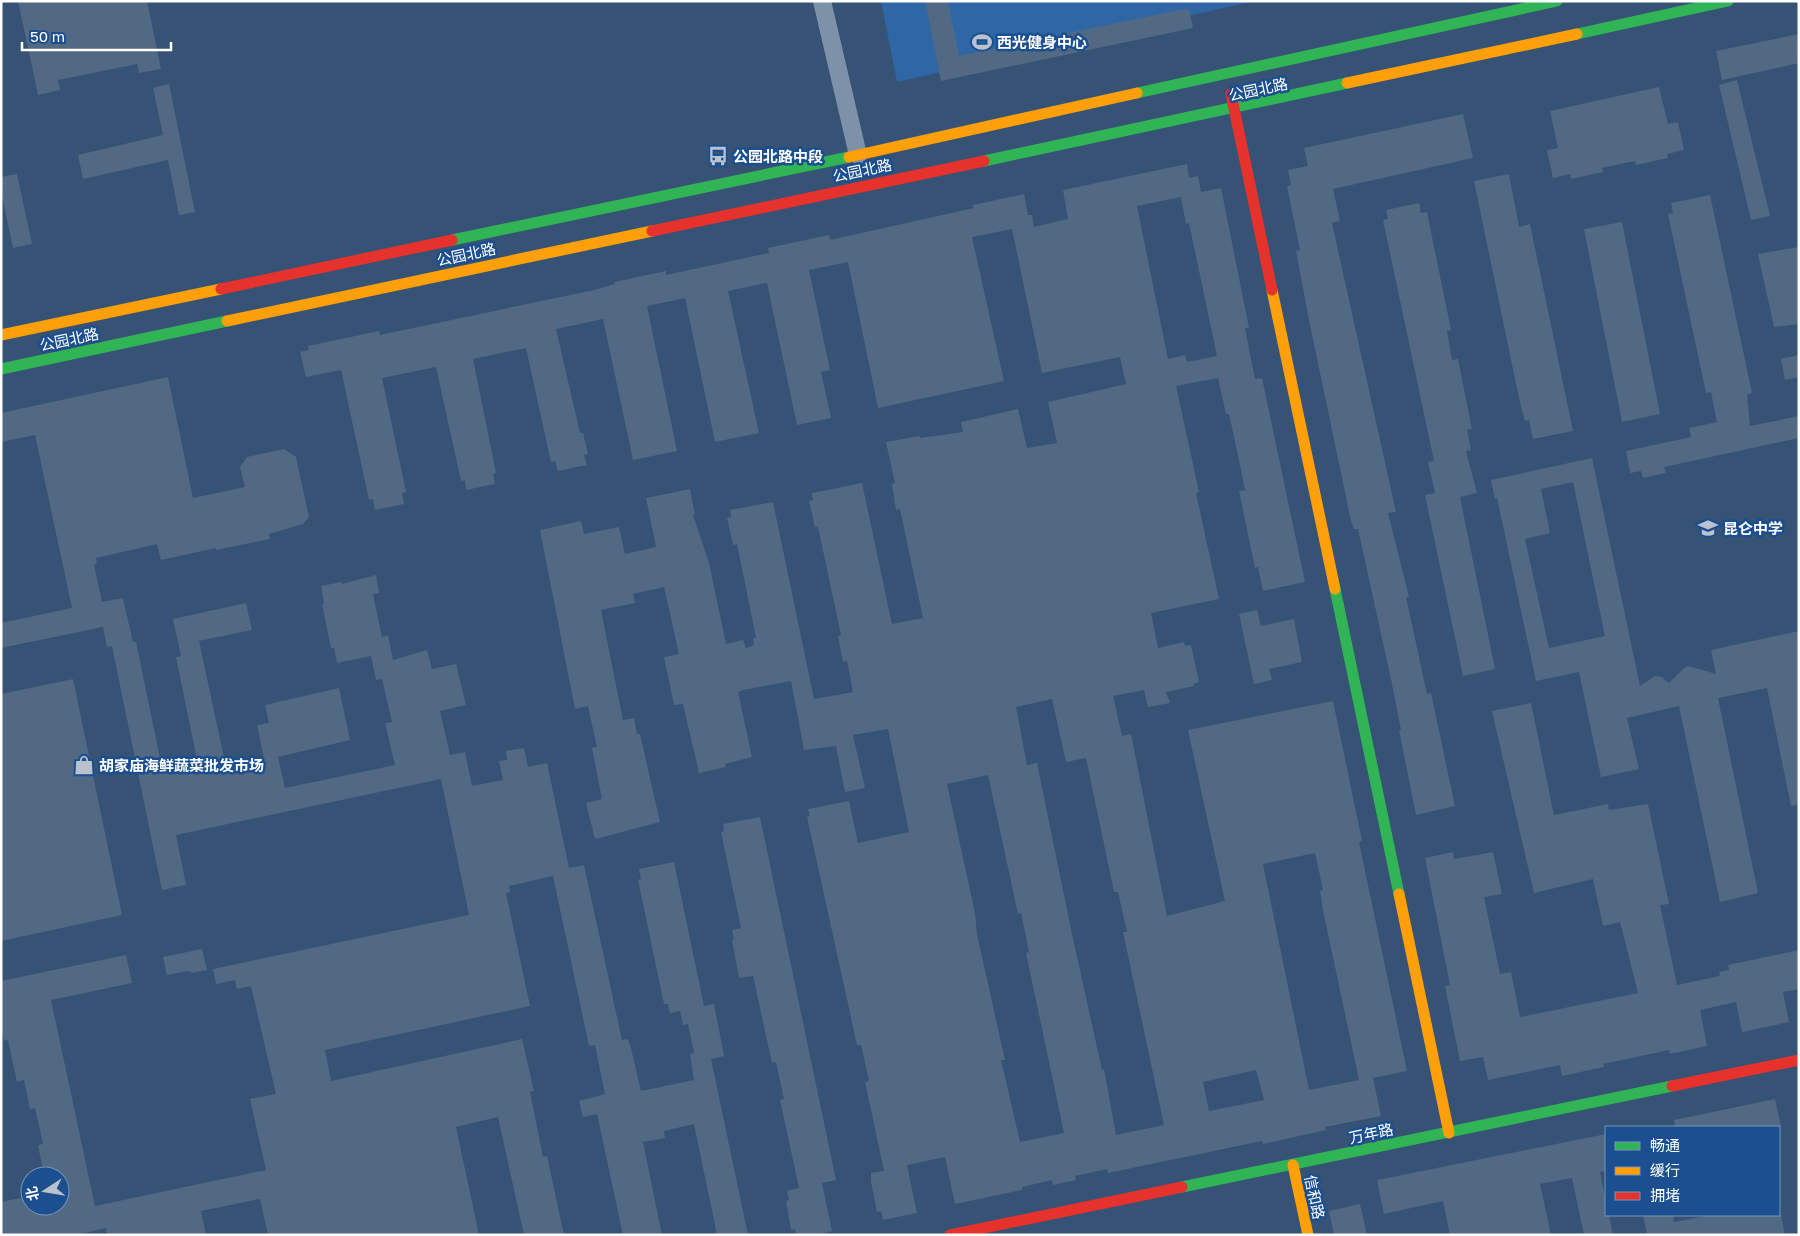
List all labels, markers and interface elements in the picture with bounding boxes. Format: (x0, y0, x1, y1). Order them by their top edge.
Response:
scale bar (22, 20, 171, 52)
text: 50 m (30, 27, 65, 45)
sports icon: 西光健身中心 (971, 31, 993, 53)
place label: 西光健身中心 (997, 33, 1087, 51)
street label: 公园北路 (1227, 74, 1289, 104)
bus stop icon: 公园北路中段 (707, 145, 729, 167)
place label: 公园北路中段 (733, 147, 823, 165)
street label: 公园北路 (831, 155, 893, 185)
street label: 公园北路 (435, 239, 497, 269)
street label: 公园北路 (38, 324, 100, 354)
school or university icon: 昆仑中学 (1697, 517, 1719, 539)
place label: 昆仑中学 (1723, 519, 1783, 537)
shop icon: 胡家庙海鲜蔬菜批发市场 (73, 754, 95, 776)
place label: 胡家庙海鲜蔬菜批发市场 (99, 756, 264, 774)
street label: 万年路 (1347, 1120, 1395, 1146)
legend (1605, 1126, 1780, 1216)
text: 畅通 (1650, 1136, 1680, 1154)
text: 缓行 (1650, 1161, 1680, 1179)
north arrow (20, 1166, 70, 1216)
street label: 信和路 (1302, 1173, 1328, 1221)
text: 北 (22, 1185, 42, 1202)
text: 拥堵 (1650, 1186, 1680, 1204)

